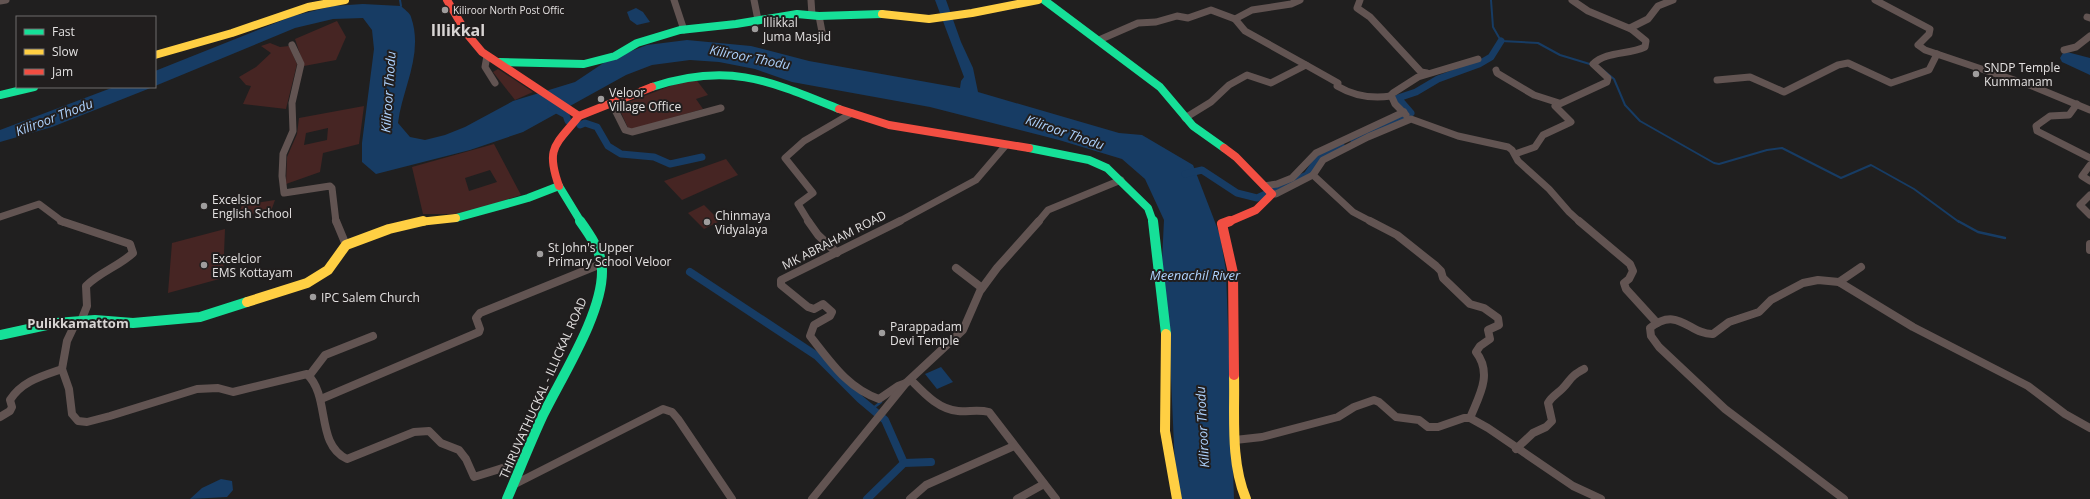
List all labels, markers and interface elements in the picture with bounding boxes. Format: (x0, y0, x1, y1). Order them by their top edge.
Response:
place label: Kiliroor North Post Offic (453, 3, 564, 17)
marker: Kiliroor North Post Offic (440, 5, 450, 15)
place label: Illikkal Juma Masjid (762, 14, 831, 45)
legend (16, 16, 156, 88)
district label: Illikkal (431, 19, 485, 41)
text: Fast (52, 23, 75, 40)
marker: Illikkal Juma Masjid (750, 24, 760, 34)
water label: Kiliroor Thodu (708, 40, 792, 74)
text: Slow (52, 43, 79, 60)
water label: Kiliroor Thodu (376, 50, 400, 133)
place label: SNDP Temple Kummanam (1984, 59, 2060, 90)
text: Jam (51, 63, 73, 80)
marker: SNDP Temple Kummanam (1971, 69, 1981, 79)
place label: Veloor Village Office (609, 84, 681, 115)
water label: Kiliroor Thodu (13, 94, 96, 140)
marker: Veloor Village Office (596, 94, 606, 104)
water label: Kiliroor Thodu (1023, 110, 1107, 154)
place label: Excelsior English School (212, 191, 292, 222)
marker: Excelsior English School (199, 201, 209, 211)
street label: MK ABRAHAM ROAD (779, 206, 889, 274)
place label: Chinmaya Vidyalaya (715, 207, 771, 238)
marker: Chinmaya Vidyalaya (702, 217, 712, 227)
place label: St John's Upper Primary School Veloor (548, 239, 672, 270)
marker: St John's Upper Primary School Veloor (535, 249, 545, 259)
place label: Excelcior EMS Kottayam (212, 250, 293, 281)
marker: Excelcior EMS Kottayam (199, 260, 209, 270)
water label: Meenachil River (1150, 266, 1241, 284)
place label: IPC Salem Church (321, 289, 420, 306)
marker: IPC Salem Church (308, 292, 318, 302)
street label: THIRUVATHUCKAL - ILLICKAL ROAD (495, 295, 591, 481)
district label: Pulikkamattom (27, 314, 129, 332)
place label: Parappadam Devi Temple (890, 318, 962, 349)
marker: Parappadam Devi Temple (877, 328, 887, 338)
water label: Kiliroor Thodu (1191, 385, 1213, 468)

